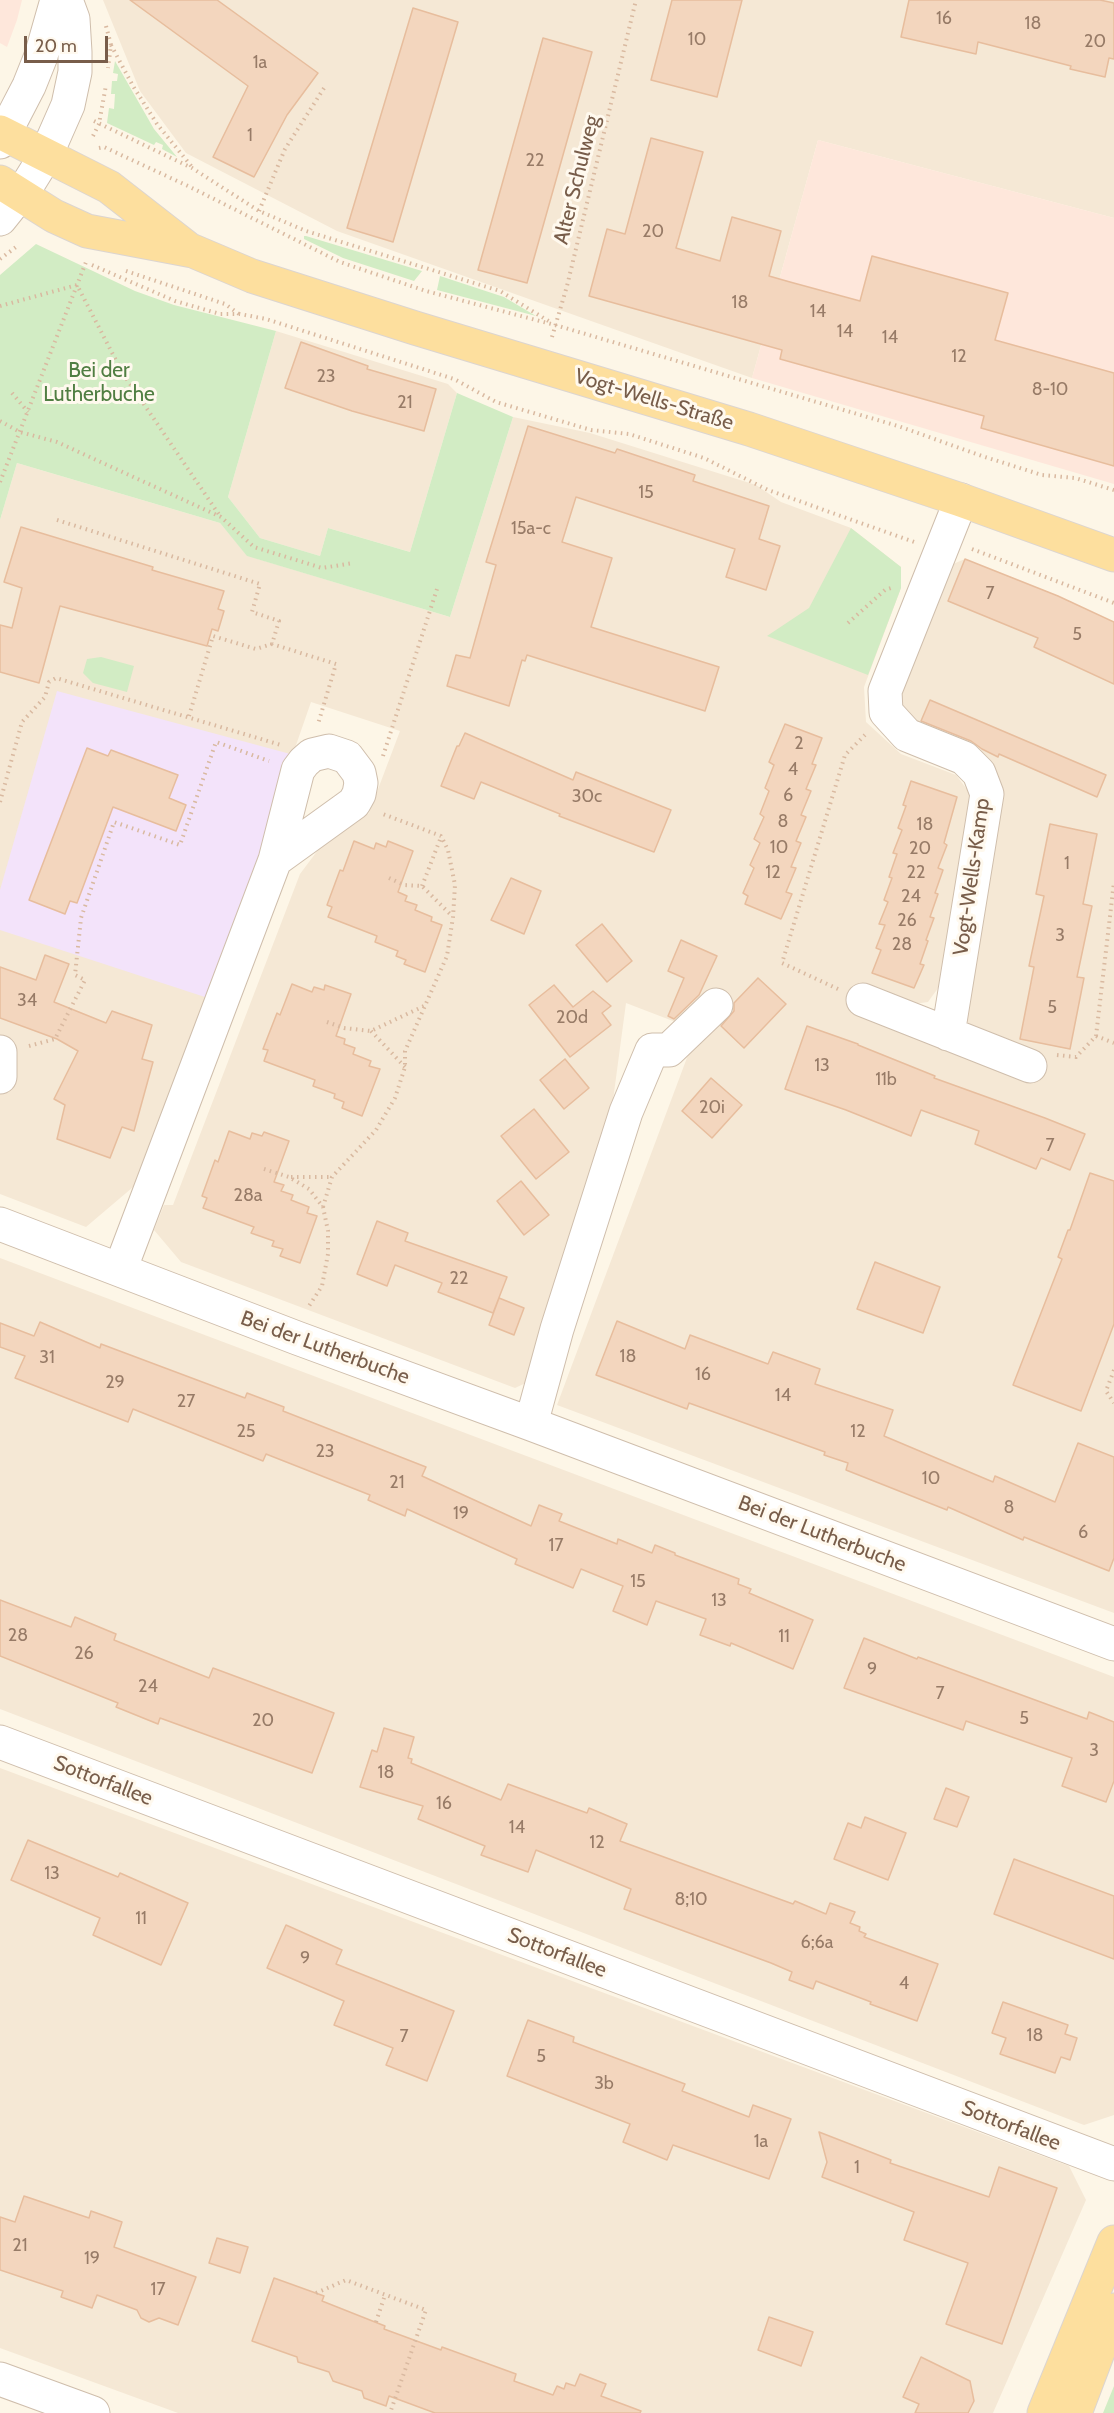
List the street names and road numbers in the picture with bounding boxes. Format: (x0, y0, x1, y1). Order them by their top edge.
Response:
street label: Alter Schulweg (549, 113, 605, 247)
street label: Vogt-Wells-Straße (572, 364, 736, 436)
street label: Vogt-Wells-Kamp (948, 797, 996, 957)
street label: Bei der Lutherbuche (237, 1306, 413, 1390)
street label: Bei der Lutherbuche (734, 1490, 910, 1578)
street label: Sottorfallee (50, 1751, 156, 1811)
street label: Sottorfallee (504, 1923, 610, 1983)
street label: Sottorfallee (958, 2096, 1064, 2156)

